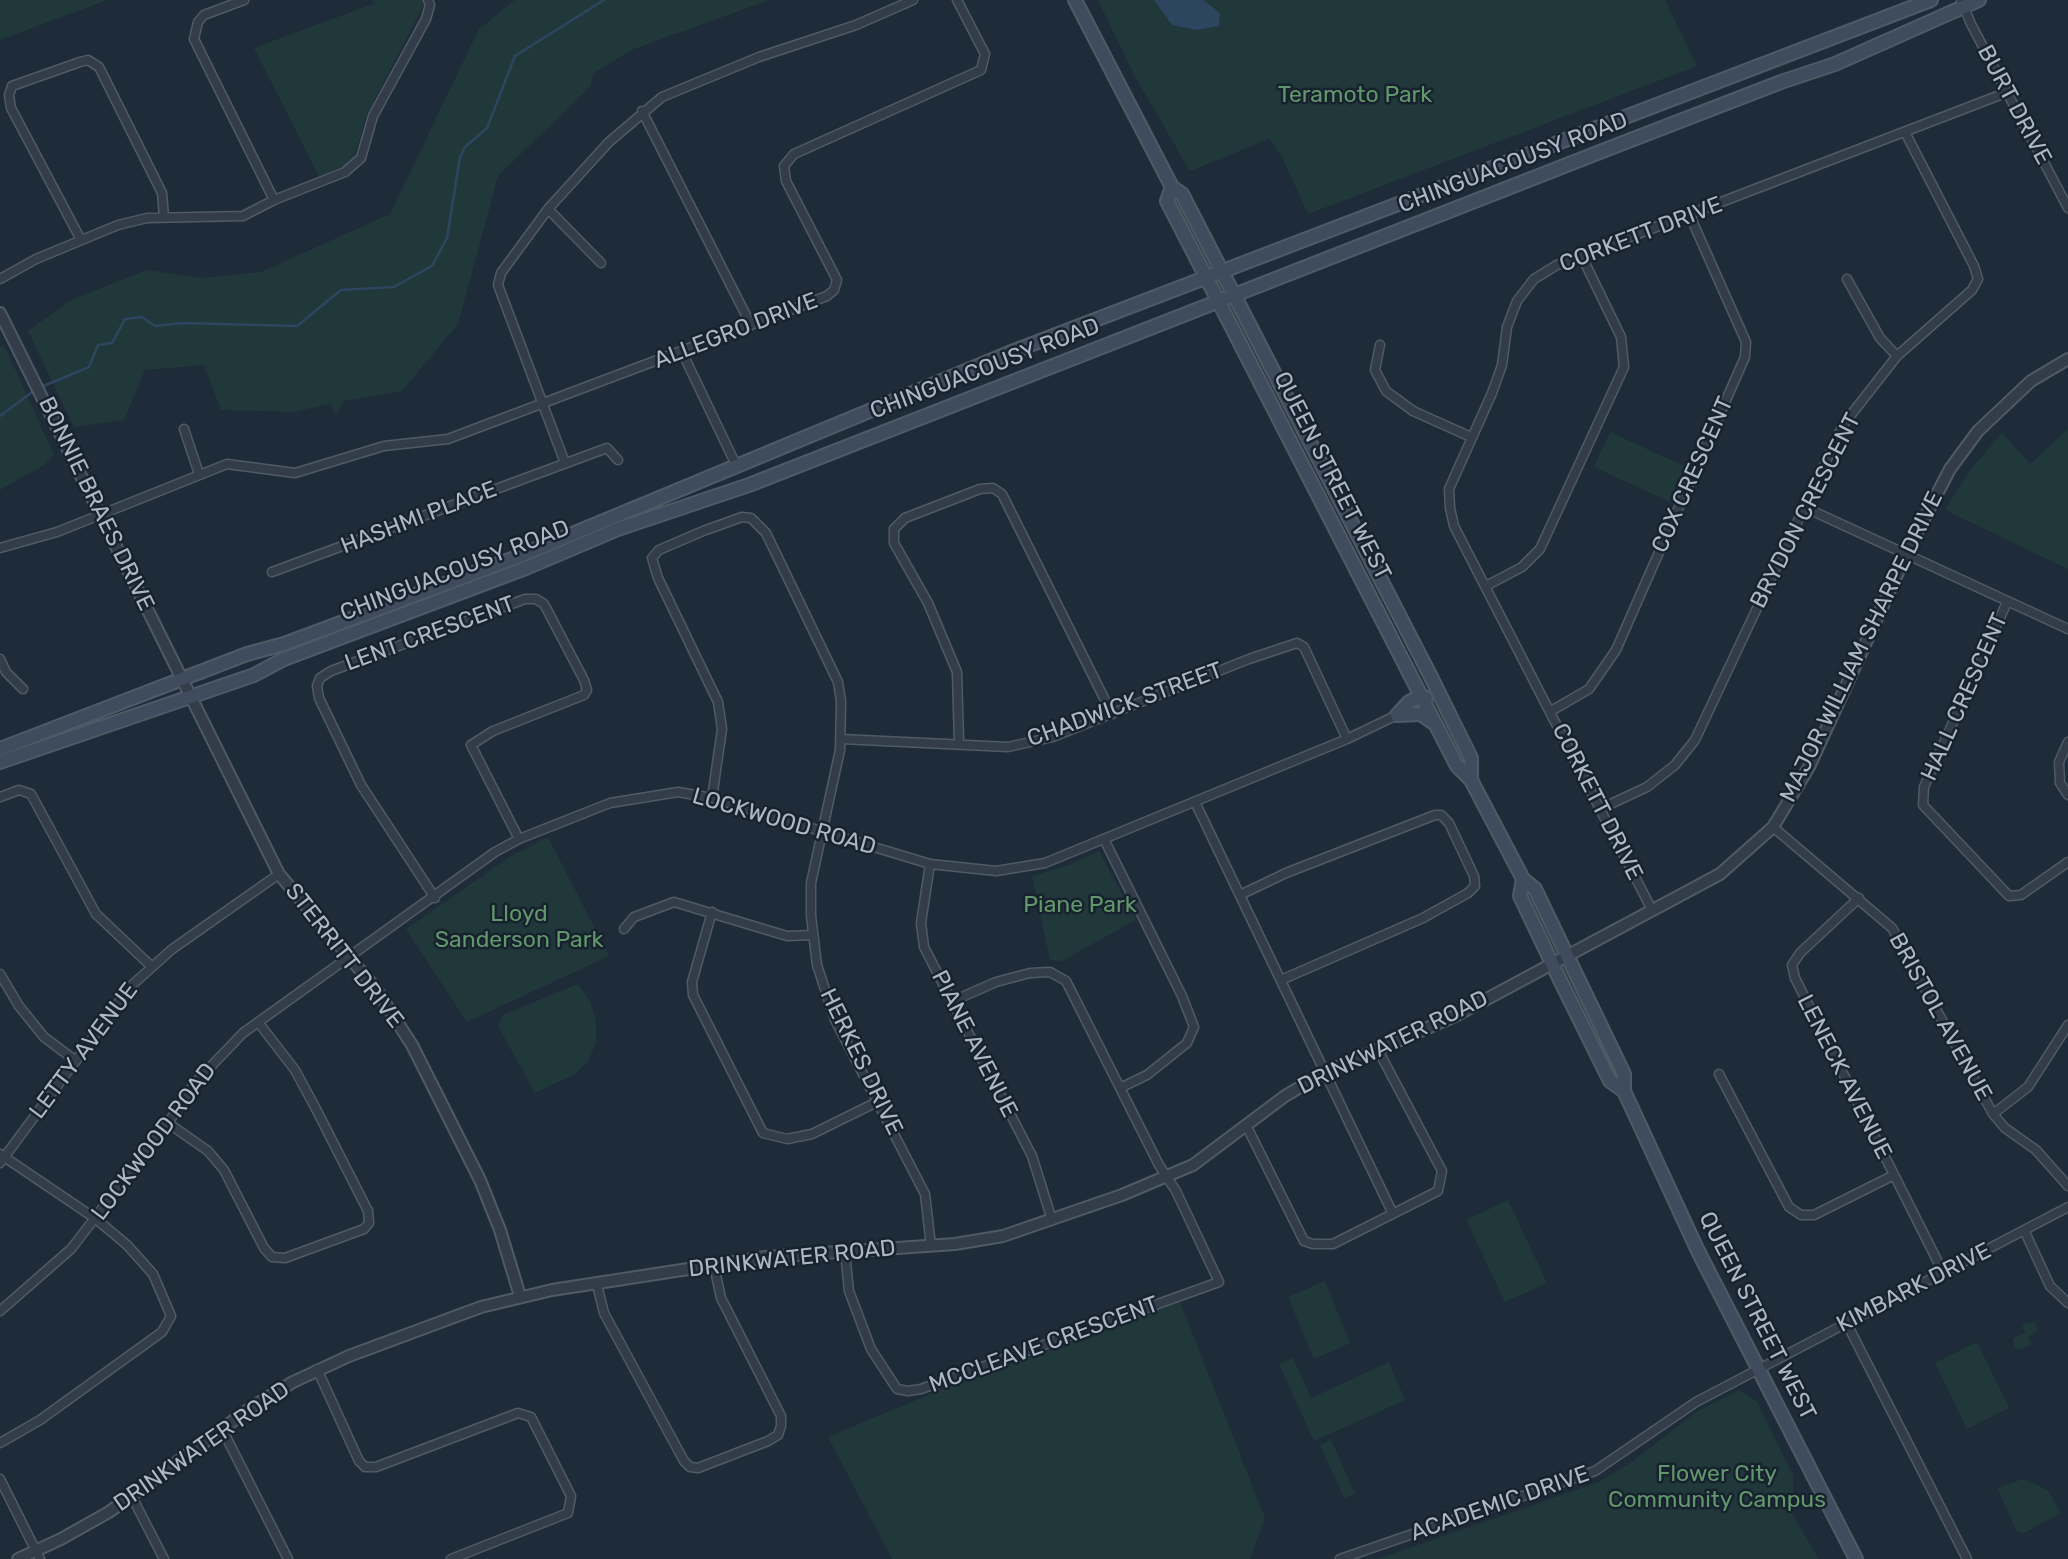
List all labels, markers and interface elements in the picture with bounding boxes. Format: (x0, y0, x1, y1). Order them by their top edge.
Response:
street label: BURT DRIVE (1971, 40, 2057, 170)
park label: Teramoto Park (1278, 81, 1432, 109)
street label: CHINGUACOUSY ROAD (1394, 106, 1632, 220)
street label: CORKETT DRIVE (1556, 191, 1726, 279)
street label: ALLEGRO DRIVE (650, 287, 822, 375)
street label: CHINGUACOUSY ROAD (866, 312, 1104, 426)
street label: QUEEN STREET WEST (1267, 367, 1397, 585)
street label: BONNIE BRAES DRIVE (32, 392, 160, 616)
street label: COX CRESCENT (1646, 393, 1740, 557)
street label: BRYDON CRESCENT (1745, 409, 1867, 613)
street label: HASHMI PLACE (337, 476, 501, 560)
street label: MAJOR WILLIAM SHARPE DRIVE (1775, 487, 1949, 807)
street label: CHINGUACOUSY ROAD (336, 514, 574, 628)
street label: LENT CRESCENT (341, 590, 519, 678)
street label: HALL CRESCENT (1916, 609, 2014, 785)
street label: CHADWICK STREET (1023, 657, 1227, 753)
street label: CORKETT DRIVE (1546, 719, 1648, 885)
street label: LOCKWOOD ROAD (689, 783, 879, 861)
street label: STERRITT DRIVE (279, 878, 409, 1034)
park label: Piane Park (1023, 891, 1137, 919)
park label: Lloyd Sanderson Park (435, 900, 603, 954)
street label: BRISTOL AVENUE (1883, 928, 1997, 1106)
street label: PIANE AVENUE (925, 966, 1023, 1122)
street label: LETTY AVENUE (24, 977, 144, 1125)
street label: HERKES DRIVE (814, 984, 908, 1140)
street label: DRINKWATER ROAD (1293, 985, 1493, 1101)
street label: LENECK AVENUE (1791, 990, 1897, 1164)
street label: LOCKWOOD ROAD (86, 1058, 222, 1226)
street label: QUEEN STREET WEST (1692, 1207, 1822, 1425)
street label: DRINKWATER ROAD (687, 1234, 897, 1284)
street label: KIMBARK DRIVE (1832, 1237, 1996, 1339)
street label: MCCLEAVE CRESCENT (926, 1291, 1162, 1399)
street label: DRINKWATER ROAD (109, 1376, 295, 1518)
street label: ACADEMIC DRIVE (1407, 1460, 1593, 1548)
park label: Flower City Community Campus (1608, 1460, 1826, 1514)

